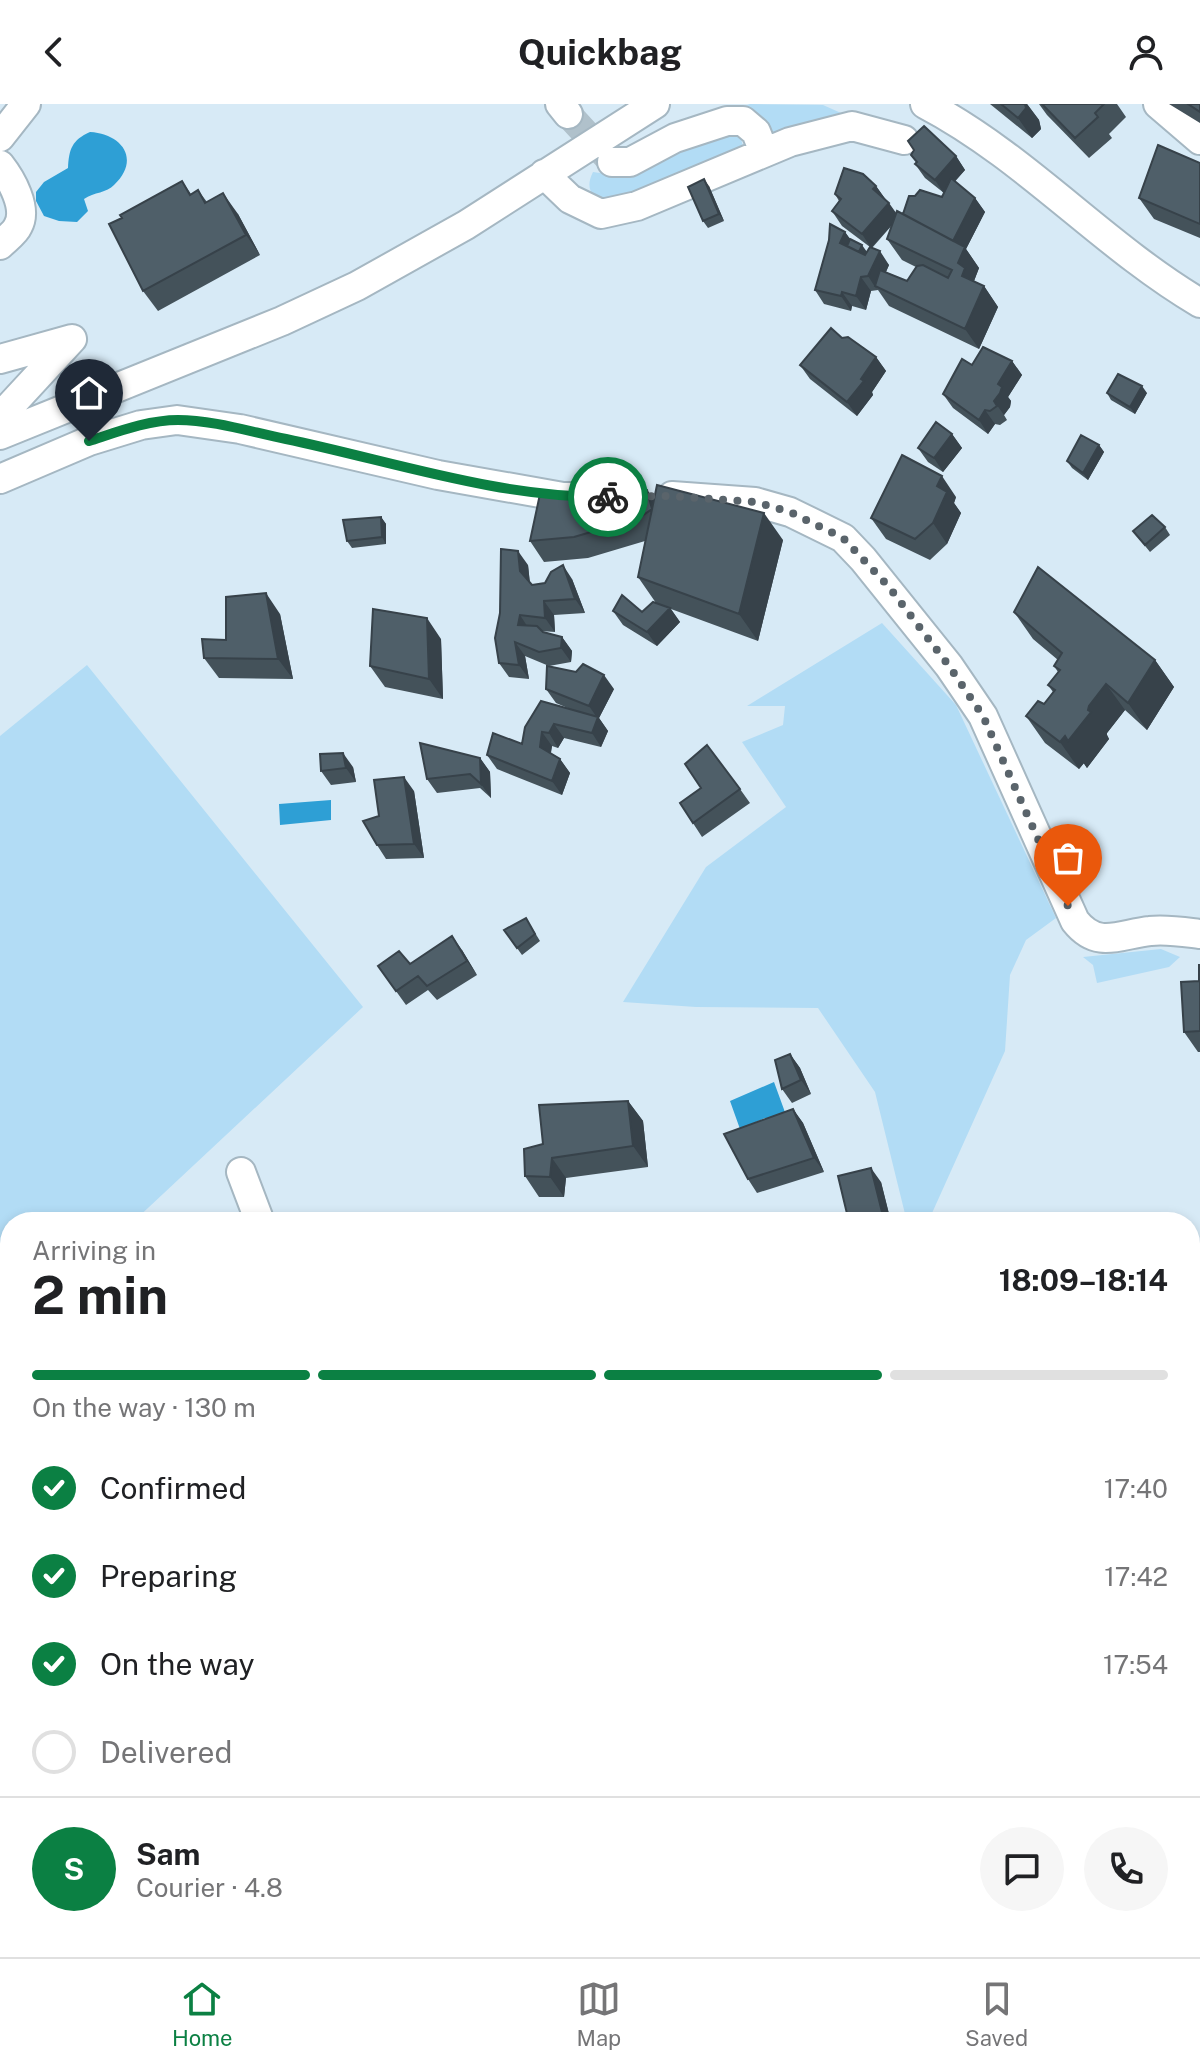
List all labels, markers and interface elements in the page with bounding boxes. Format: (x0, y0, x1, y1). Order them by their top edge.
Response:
icon: back (32, 30, 76, 74)
icon: person (1124, 30, 1168, 74)
text: Quickbag (518, 31, 682, 73)
pin (55, 359, 123, 441)
icon: home (67, 371, 111, 415)
courier (568, 457, 648, 537)
icon: bike (586, 475, 630, 519)
pin (1034, 824, 1102, 906)
icon: bag (1046, 836, 1090, 880)
text: Arriving in (32, 1235, 156, 1266)
text: 18:09–18:14 (999, 1262, 1168, 1298)
text: 2 min (32, 1265, 168, 1326)
text: On the way · 130 m (32, 1392, 256, 1423)
icon: check (32, 1466, 76, 1510)
text: Confirmed (100, 1470, 246, 1506)
text: 17:40 (1104, 1473, 1168, 1504)
icon: check (32, 1554, 76, 1598)
text: Preparing (100, 1558, 237, 1594)
text: 17:42 (1104, 1561, 1168, 1592)
icon: check (32, 1642, 76, 1686)
text: On the way (100, 1646, 254, 1682)
text: 17:54 (1103, 1649, 1168, 1680)
text: Delivered (100, 1734, 232, 1770)
button: chat (980, 1827, 1064, 1911)
button: phone (1084, 1827, 1168, 1911)
text: Sam (136, 1836, 200, 1872)
text: S (64, 1851, 84, 1887)
text: Courier · 4.8 (136, 1872, 283, 1903)
tab: Home (172, 1977, 233, 2051)
tab: Map (577, 1977, 621, 2051)
tab: Saved (965, 1977, 1028, 2051)

